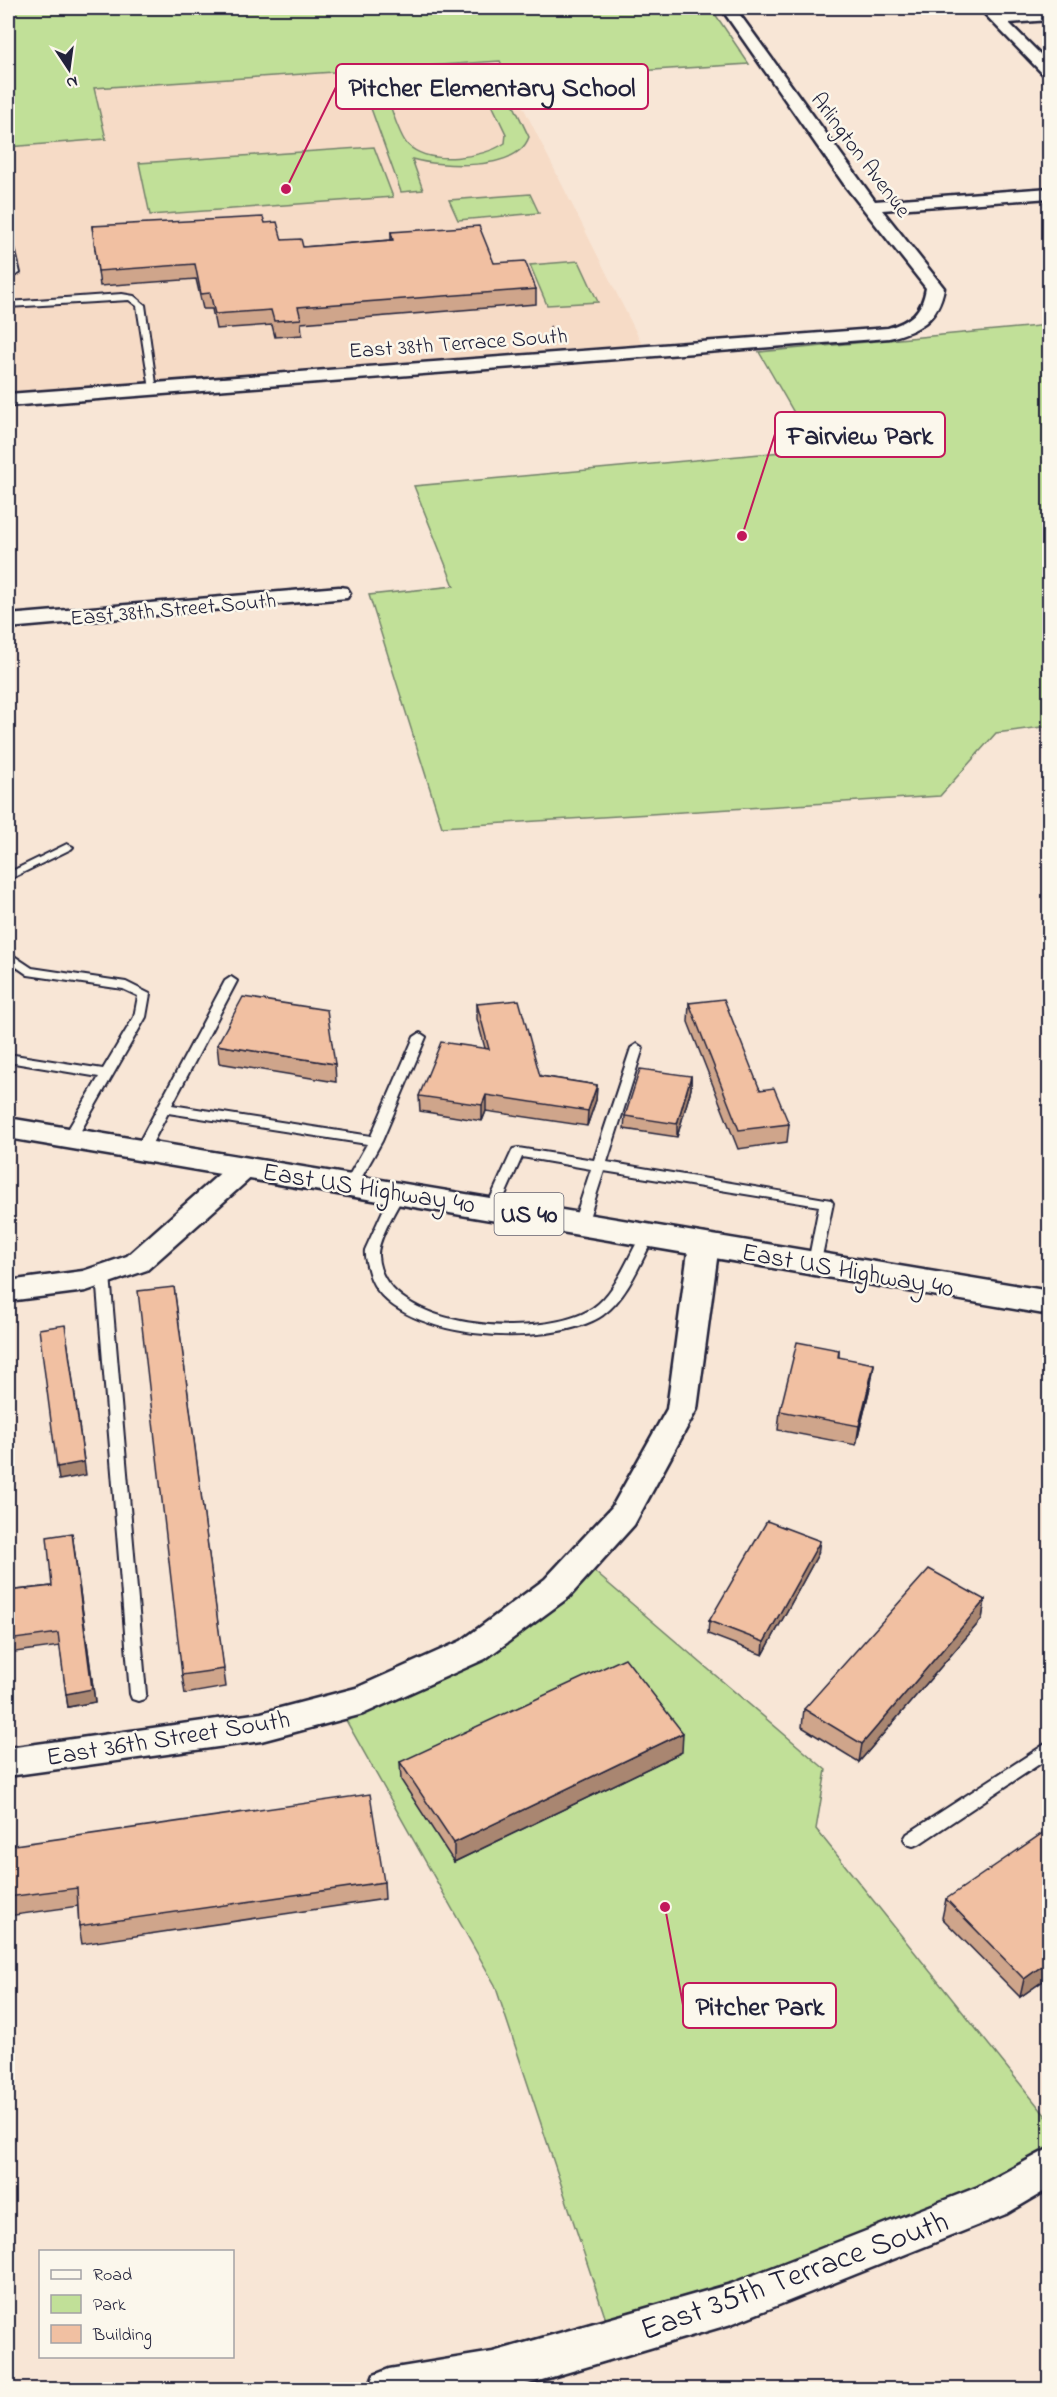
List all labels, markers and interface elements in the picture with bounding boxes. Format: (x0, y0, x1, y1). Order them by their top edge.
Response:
north arrow (39, 39, 99, 99)
callout: Pitcher Elementary School (336, 64, 648, 109)
text: N (64, 69, 80, 95)
text: Pitcher Elementary School (348, 70, 636, 109)
street label: Arlington Avenue (801, 86, 918, 226)
street label: East 38th Terrace South (348, 321, 569, 369)
callout: Fairview Park (775, 412, 945, 457)
text: Fairview Park (785, 418, 934, 457)
street label: East 38th Street South (69, 586, 278, 636)
street label: East US Highway 40 (260, 1154, 478, 1226)
road number: US 40 (494, 1193, 564, 1235)
street label: East US Highway 40 (738, 1235, 956, 1309)
street label: East 36th Street South (44, 1702, 293, 1778)
callout: Pitcher Park (683, 1983, 836, 2028)
text: Pitcher Park (696, 1989, 826, 2028)
street label: East 35th Terrace South (635, 2200, 956, 2355)
legend (39, 2250, 234, 2358)
text: Road (93, 2263, 132, 2289)
text: Park (93, 2293, 126, 2319)
text: Building (92, 2323, 152, 2350)

